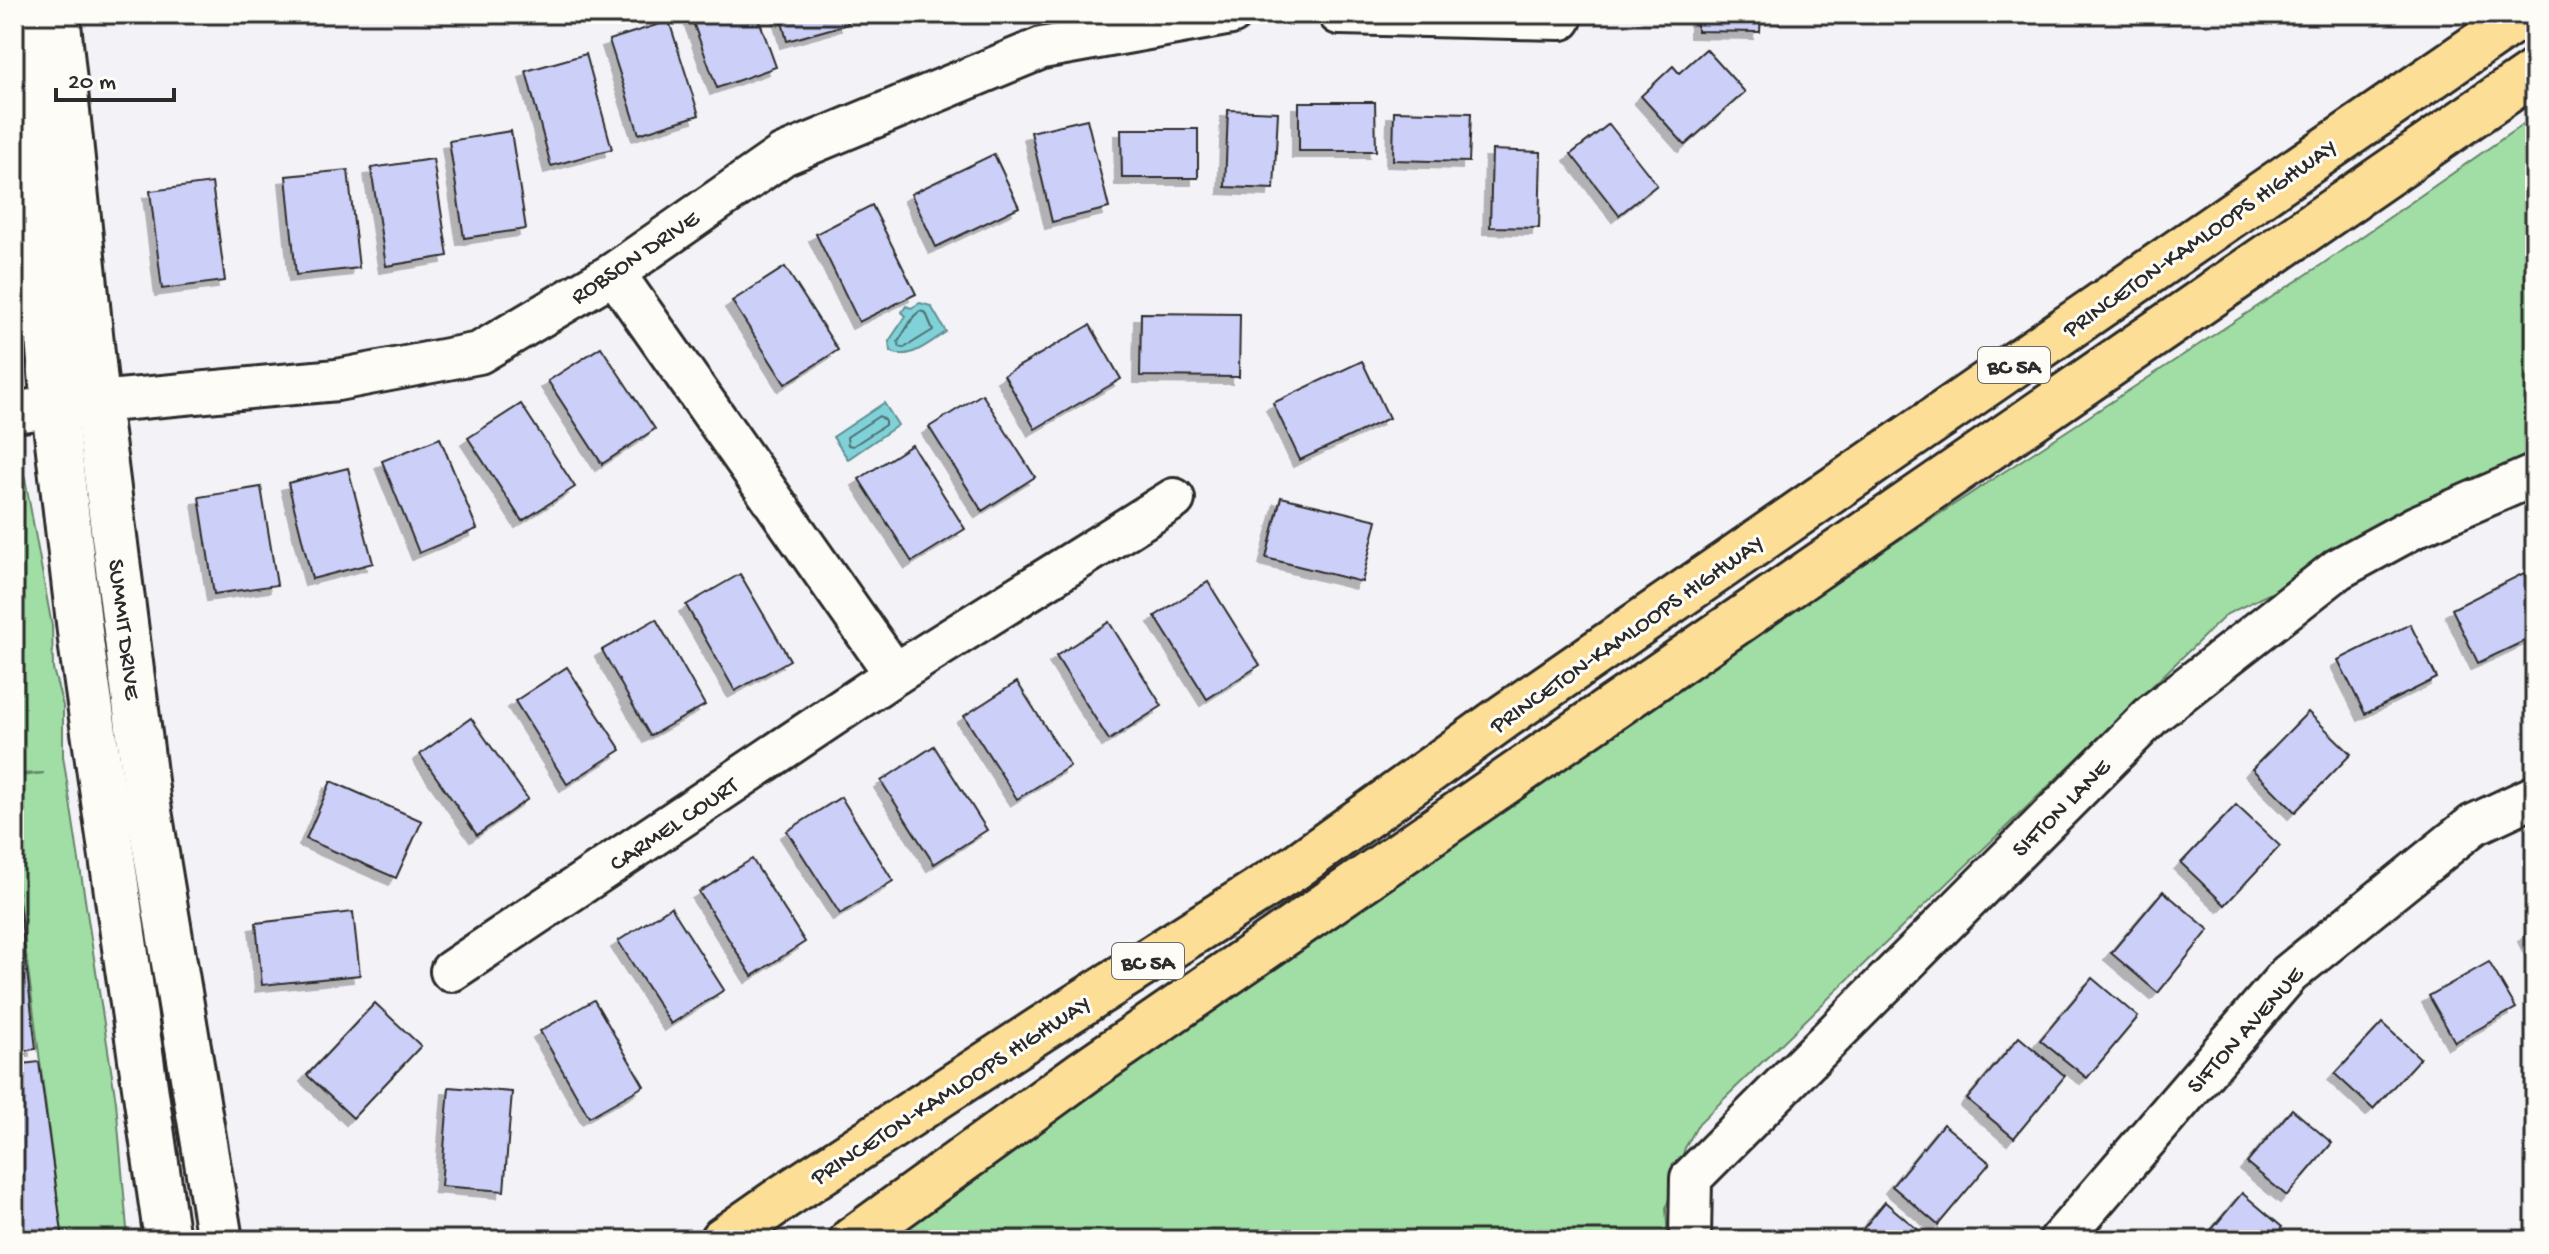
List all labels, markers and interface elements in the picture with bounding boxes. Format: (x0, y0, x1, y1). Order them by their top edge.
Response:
scale bar (56, 52, 174, 102)
text: 20 m (68, 69, 116, 98)
street label: PRINCETON-KAMLOOPS HIGHWAY (2058, 134, 2344, 346)
street label: ROBSON DRIVE (566, 205, 706, 312)
road number: BC 5A (1978, 347, 2050, 383)
street label: PRINCETON-KAMLOOPS HIGHWAY (1485, 530, 1771, 742)
street label: SUMMIT DRIVE (100, 558, 146, 702)
street label: SIFTON LANE (2007, 753, 2119, 865)
street label: CARMEL COURT (605, 771, 746, 880)
road number: BC 5A (1112, 943, 1184, 979)
street label: SIFTON AVENUE (2182, 961, 2312, 1101)
street label: PRINCETON-KAMLOOPS HIGHWAY (806, 990, 1097, 1194)

